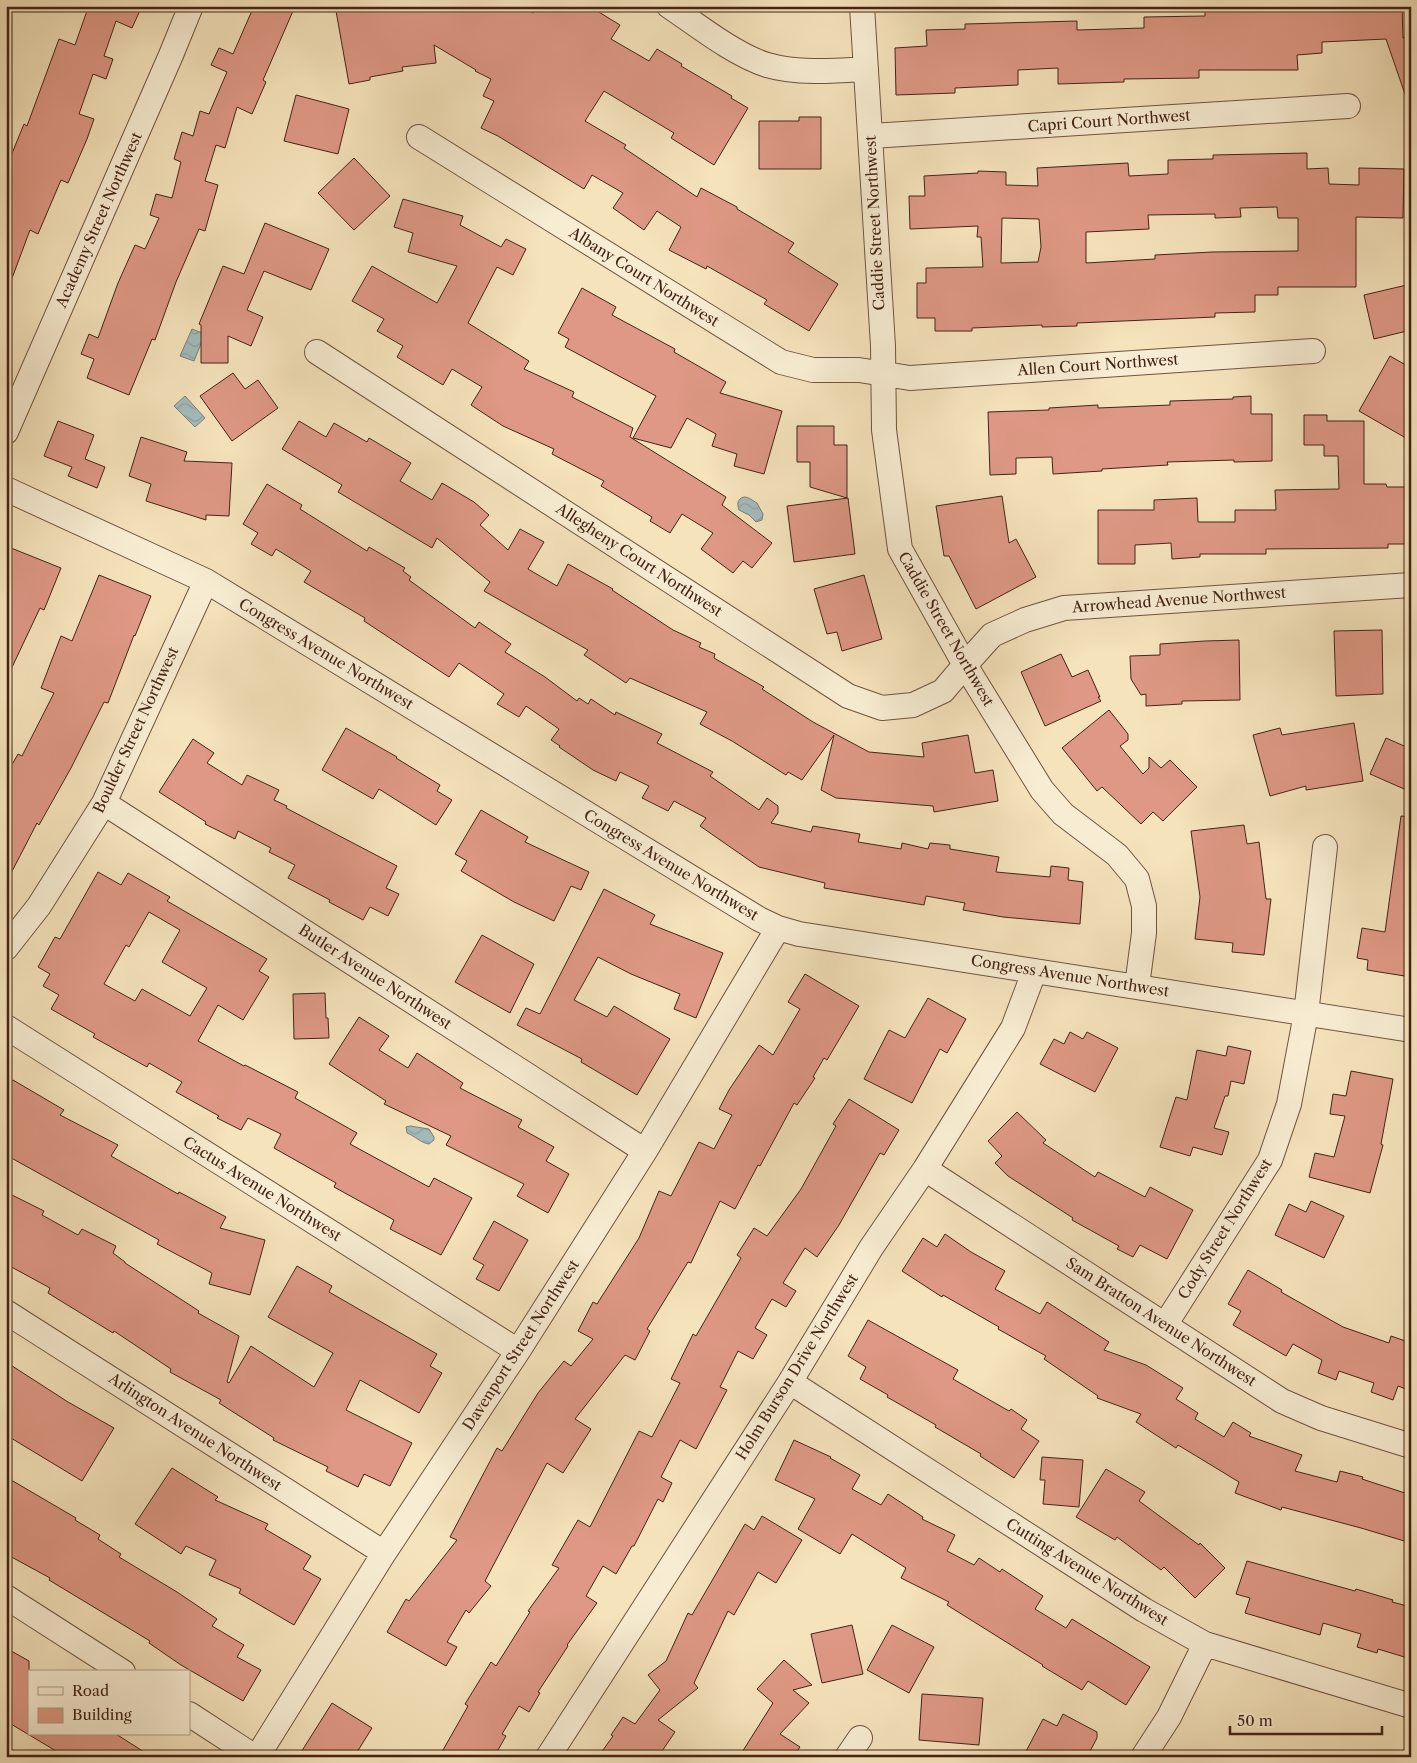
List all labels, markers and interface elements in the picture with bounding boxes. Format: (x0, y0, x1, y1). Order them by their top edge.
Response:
street label: Capri Court Northwest (1027, 105, 1192, 136)
street label: Academy Street Northwest (51, 128, 146, 311)
street label: Caddie Street Northwest (860, 134, 889, 311)
street label: Albany Court Northwest (565, 222, 723, 331)
street label: Allen Court Northwest (1016, 349, 1180, 380)
street label: Allegheny Court Northwest (552, 498, 727, 621)
street label: Caddie Street Northwest (894, 548, 999, 710)
street label: Arrowhead Avenue Northwest (1070, 583, 1287, 617)
street label: Congress Avenue Northwest (236, 594, 418, 714)
street label: Boulder Street Northwest (89, 643, 183, 816)
street label: Congress Avenue Northwest (581, 805, 763, 925)
street label: Butler Avenue Northwest (295, 920, 456, 1034)
street label: Congress Avenue Northwest (970, 950, 1171, 1001)
street label: Cactus Avenue Northwest (180, 1132, 346, 1246)
street label: Cody Street Northwest (1174, 1154, 1276, 1303)
street label: Sam Bratton Avenue Northwest (1062, 1253, 1261, 1391)
street label: Davenport Street Northwest (458, 1255, 583, 1434)
street label: Holm Burson Drive Northwest (731, 1269, 862, 1463)
street label: Arlington Avenue Northwest (104, 1368, 286, 1495)
street label: Cutting Avenue Northwest (1003, 1514, 1173, 1630)
legend (28, 1670, 190, 1736)
text: Road (72, 1681, 109, 1700)
scale bar (1230, 1703, 1382, 1735)
text: Building (72, 1705, 132, 1724)
text: 50 m (1237, 1711, 1273, 1730)

